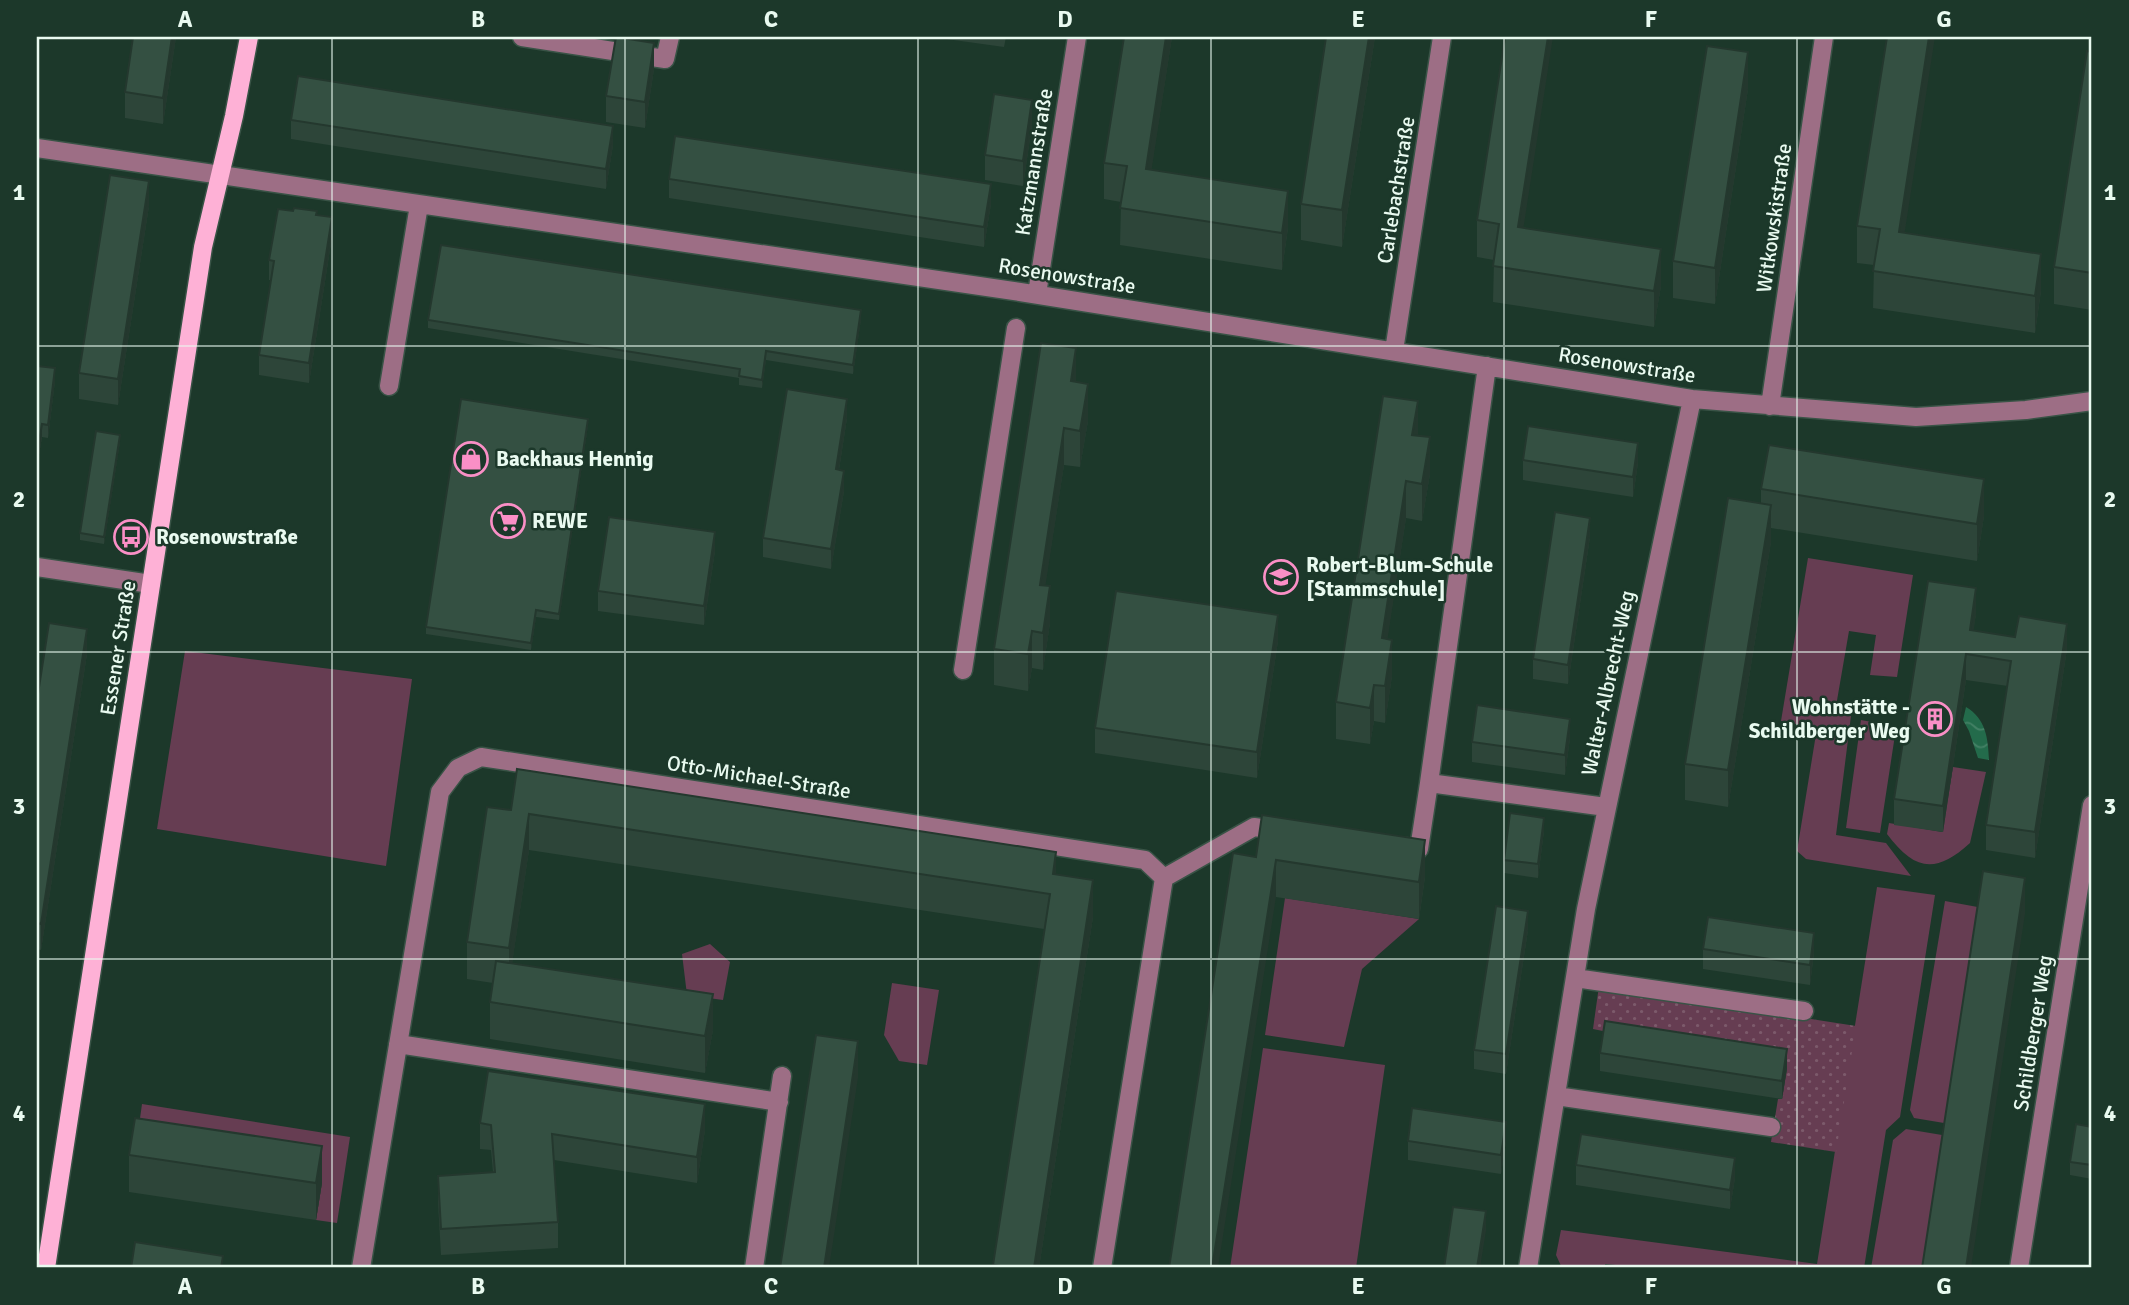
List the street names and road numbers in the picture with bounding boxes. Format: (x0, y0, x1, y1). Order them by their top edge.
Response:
street label: Katzmannstraße (1010, 87, 1058, 237)
street label: Carlebachstraße (1372, 114, 1420, 266)
street label: Witkowskistraße (1751, 142, 1797, 294)
street label: Rosenowstraße (996, 252, 1138, 300)
street label: Rosenowstraße (1556, 341, 1698, 389)
street label: Essener Straße (95, 579, 141, 717)
street label: Walter-Albrecht-Weg (1576, 588, 1640, 778)
street label: Otto-Michael-Straße (665, 750, 853, 804)
street label: Schildberger Weg (2008, 953, 2058, 1113)

